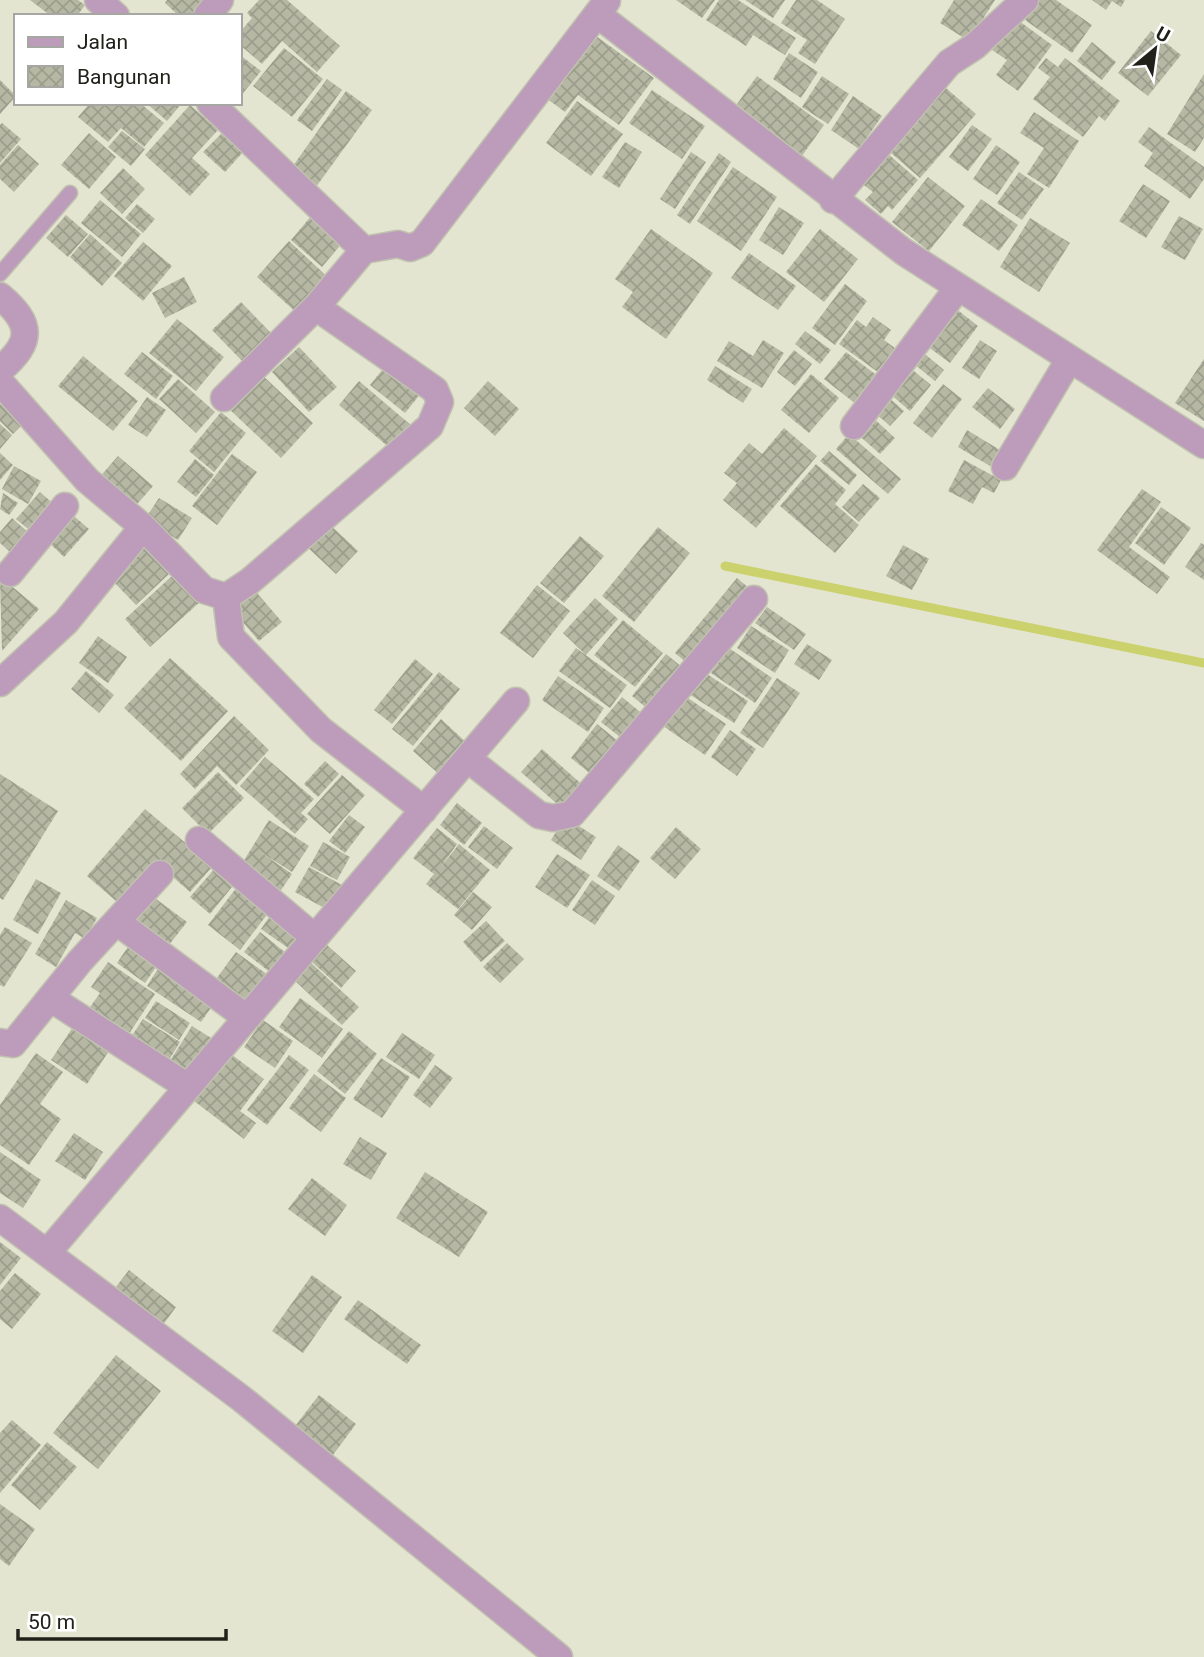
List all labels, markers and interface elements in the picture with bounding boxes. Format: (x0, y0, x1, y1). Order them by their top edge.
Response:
legend (14, 14, 242, 105)
north arrow (1120, 14, 1190, 84)
text: U (1152, 21, 1174, 48)
text: Jalan (77, 30, 128, 54)
text: Bangunan (77, 65, 171, 89)
scale bar (18, 1598, 226, 1642)
text: 50 m (28, 1610, 75, 1634)

